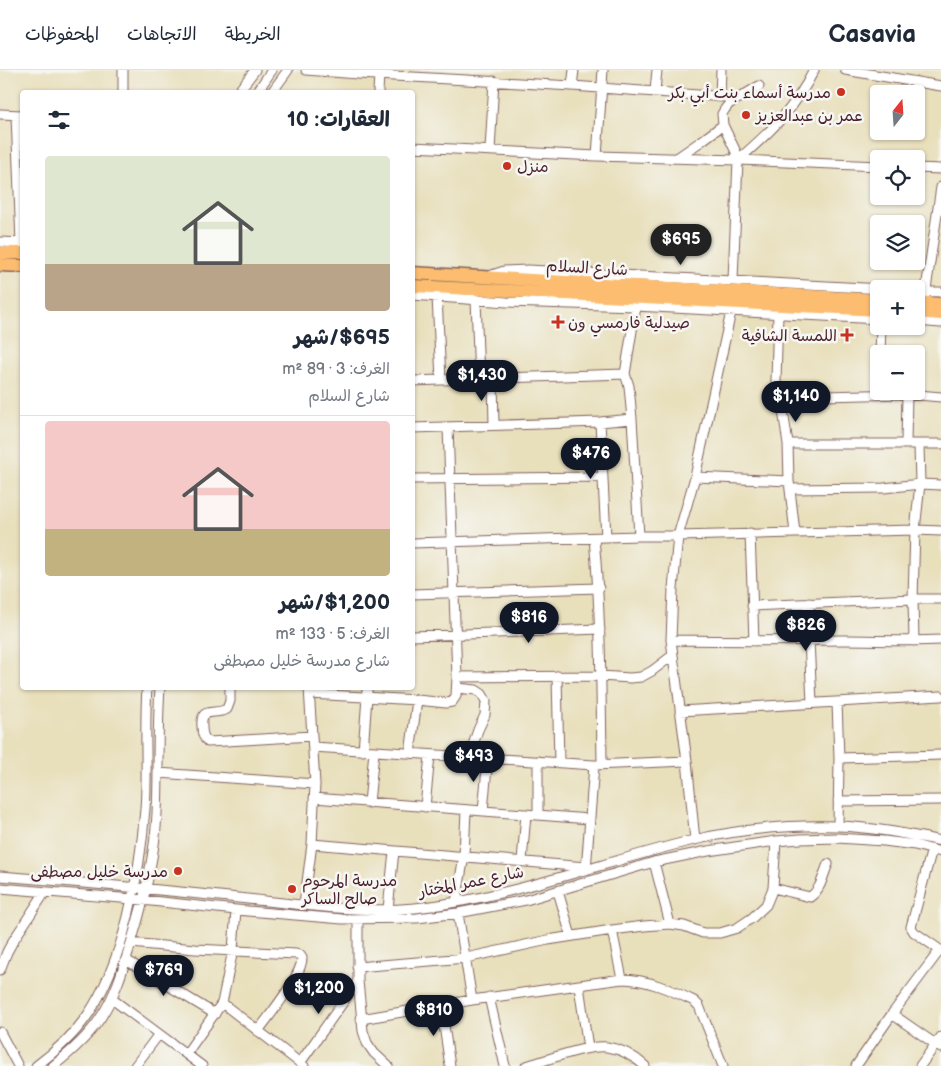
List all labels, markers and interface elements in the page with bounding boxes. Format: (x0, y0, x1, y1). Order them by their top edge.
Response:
text: Casavia (829, 20, 916, 49)
text: المحفوظات (25, 24, 99, 45)
text: الاتجاهات (127, 24, 197, 45)
text: الخريطة (225, 24, 281, 45)
place label: مدرسة أسماء بنت أبي بكر (666, 84, 831, 107)
north arrow (870, 85, 925, 140)
map controls (870, 85, 925, 400)
marker: مدرسة أسماء بنت أبي بكر (835, 86, 847, 98)
icon: filters (45, 106, 73, 134)
text: العقارات: 10 (287, 107, 390, 132)
place label: عمر بن عبدالعزيز (754, 107, 863, 126)
marker: عمر بن عبدالعزيز (740, 109, 752, 121)
button: locate (870, 150, 925, 205)
place label: منزل (517, 158, 549, 177)
marker: منزل (501, 160, 513, 172)
icon: home (173, 188, 263, 278)
button: layers (870, 215, 925, 270)
pin: $695 (651, 224, 711, 266)
text: $695 (662, 230, 700, 249)
street label: شارع السلام (545, 257, 628, 282)
button: + (870, 280, 925, 335)
place label: صيدلية فارمسي ون (568, 314, 690, 337)
marker: صيدلية فارمسي ون (552, 316, 564, 328)
text: $695/شهر (294, 325, 390, 350)
place label: اللمسة الشافية (742, 327, 837, 346)
marker: اللمسة الشافية (841, 329, 853, 341)
button: − (870, 345, 925, 400)
text: الغرف: 3 · 89 m² (282, 360, 390, 379)
pin: $1,430 (441, 360, 523, 402)
text: $1,430 (457, 366, 507, 385)
pin: $1,140 (755, 380, 837, 423)
text: شارع السلام (308, 387, 390, 406)
text: $1,140 (773, 387, 819, 406)
pin: $476 (561, 438, 621, 480)
text: $476 (572, 444, 610, 463)
icon: home (173, 454, 263, 544)
text: $1,200/شهر (279, 590, 390, 615)
pin: $816 (499, 602, 559, 644)
text: $816 (511, 608, 547, 627)
pin: $826 (776, 610, 836, 652)
text: $826 (786, 616, 826, 635)
text: الغرف: 5 · 133 m² (276, 625, 390, 644)
text: شارع مدرسة خليل مصطفى (214, 652, 390, 671)
pin: $493 (444, 740, 504, 783)
text: $493 (455, 747, 493, 766)
place label: مدرسة خليل مصطفى (31, 863, 168, 882)
street label: شارع عمر المختار (415, 863, 526, 903)
marker: مدرسة خليل مصطفى (172, 865, 184, 877)
place label: مدرسة المرحوم صالح الساكر (300, 872, 397, 909)
marker: مدرسة المرحوم صالح الساكر (286, 883, 298, 895)
pin: $769 (134, 954, 194, 997)
text: $769 (145, 961, 183, 980)
pin: $1,200 (278, 972, 360, 1015)
text: $1,200 (294, 979, 344, 998)
pin: $810 (404, 994, 464, 1037)
text: $810 (416, 1001, 452, 1020)

